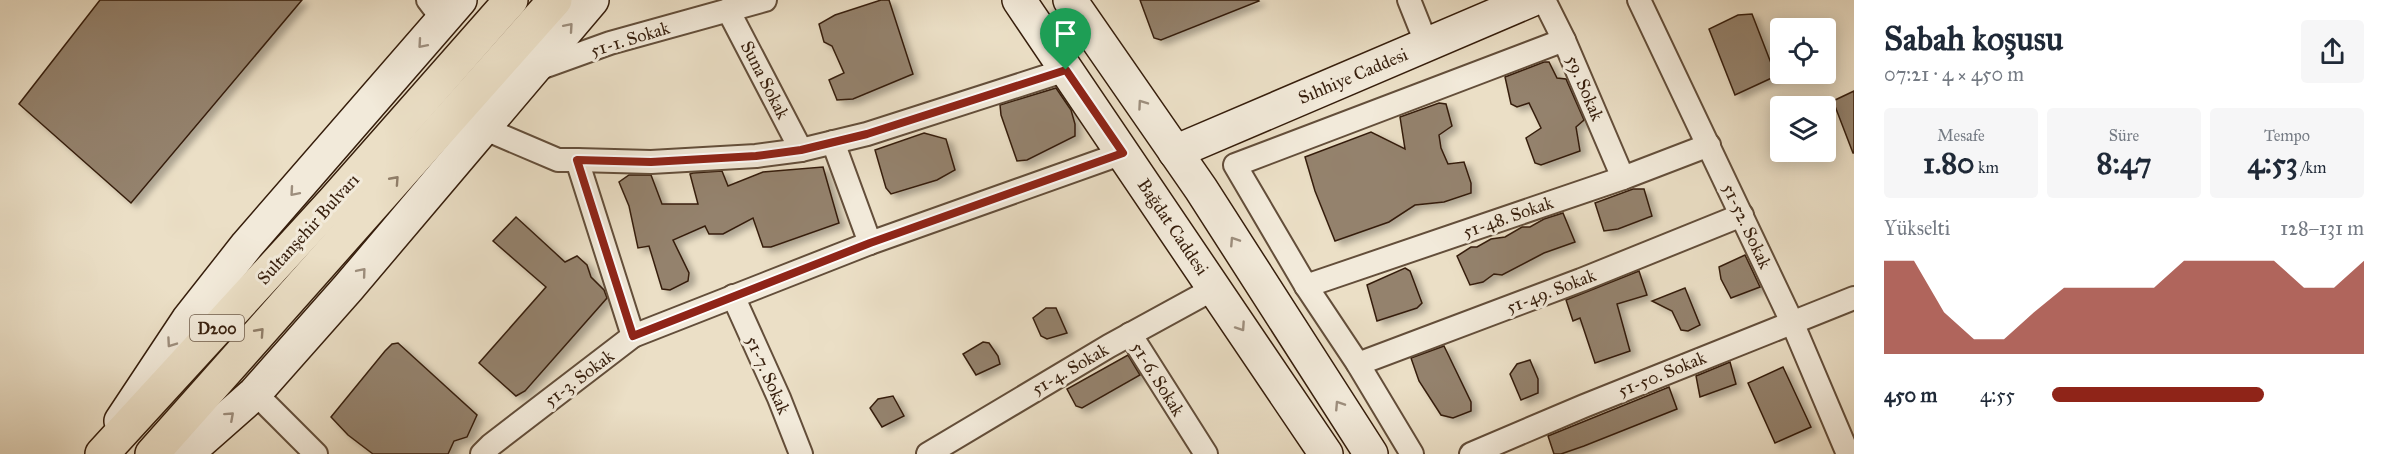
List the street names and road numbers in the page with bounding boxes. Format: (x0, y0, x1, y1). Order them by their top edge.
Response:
street label: 51-1. Sokak (588, 16, 673, 61)
street label: Suna Sokak (736, 37, 794, 123)
street label: Sıhhiye Caddesi (1295, 43, 1411, 109)
street label: 59. Sokak (1561, 52, 1609, 125)
street label: Sultanşehir Bulvarı (252, 169, 364, 289)
street label: Bağdat Caddesi (1132, 175, 1213, 280)
street label: 51-52. Sokak (1718, 180, 1777, 273)
street label: 51-48. Sokak (1460, 191, 1557, 243)
street label: 51-49. Sokak (1503, 264, 1599, 318)
road number: D200 (190, 315, 244, 341)
street label: 51-7. Sokak (741, 332, 795, 418)
street label: 51-4. Sokak (1028, 338, 1113, 400)
street label: 51-6. Sokak (1127, 338, 1190, 421)
street label: 51-3. Sokak (540, 344, 619, 411)
street label: 51-50. Sokak (1615, 346, 1710, 402)

